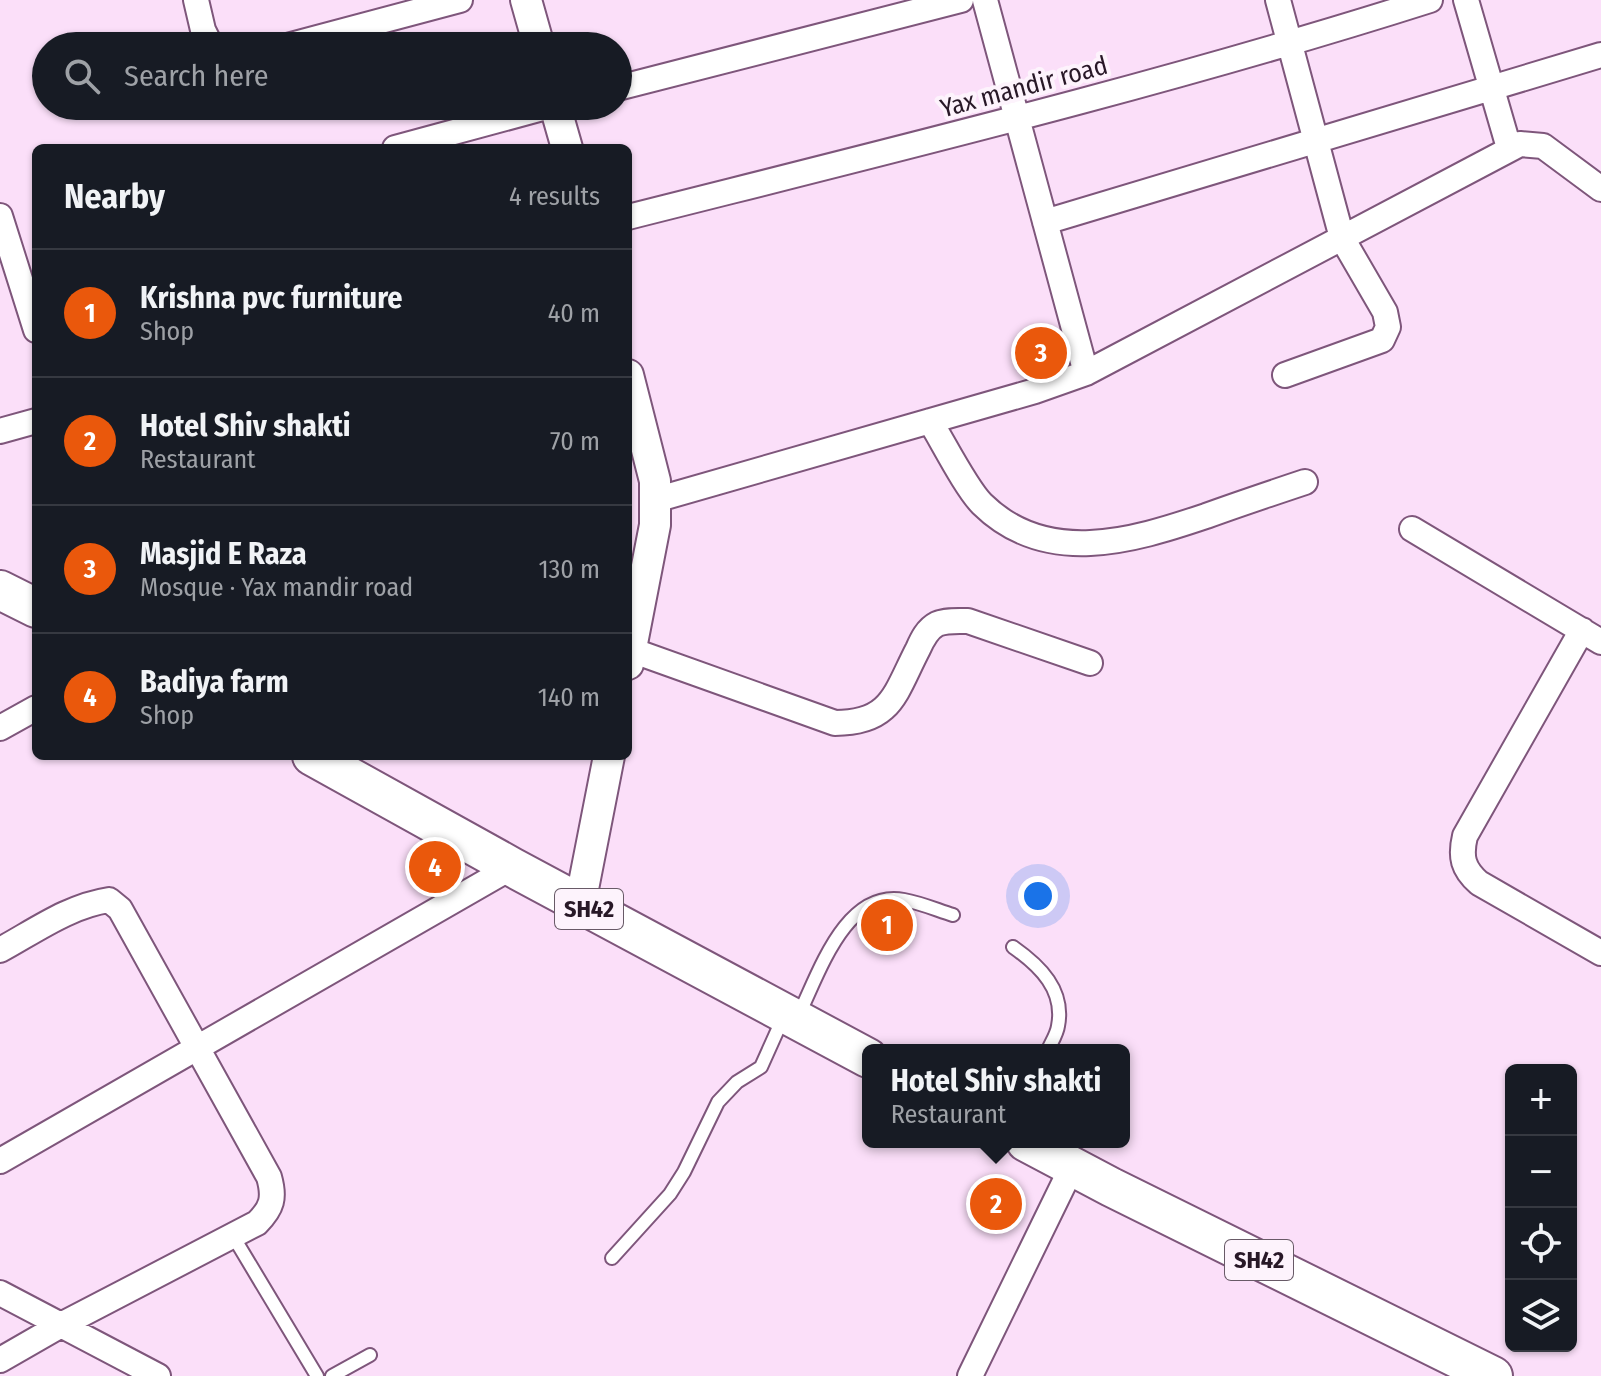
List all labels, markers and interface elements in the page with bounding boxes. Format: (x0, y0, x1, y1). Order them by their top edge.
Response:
search box (32, 32, 632, 120)
street label: Yax mandir road (937, 50, 1111, 124)
icon: search (60, 54, 104, 98)
text: Search here (124, 58, 269, 94)
text: Nearby (64, 176, 165, 217)
text: 4 results (509, 181, 600, 212)
text: Krishna pvc furniture (140, 280, 403, 316)
text: 1 (85, 298, 96, 329)
text: 40 m (548, 298, 600, 329)
text: Shop (140, 316, 194, 347)
pin: 3 (1015, 323, 1067, 383)
text: Hotel Shiv shakti (140, 408, 351, 444)
text: 2 (84, 426, 96, 457)
text: 70 m (550, 426, 600, 457)
text: Restaurant (140, 444, 256, 475)
text: Masjid E Raza (140, 536, 307, 572)
text: 3 (84, 554, 96, 585)
text: 130 m (538, 554, 600, 585)
text: Mosque · Yax mandir road (140, 572, 413, 603)
text: Badiya farm (140, 664, 289, 700)
text: 4 (83, 682, 97, 713)
text: 140 m (538, 682, 600, 713)
text: Shop (140, 700, 194, 731)
pin: 4 (409, 837, 461, 897)
your location (1018, 876, 1058, 916)
road number: SH42 (555, 889, 623, 929)
pin: 1 (861, 895, 913, 955)
popup (862, 1044, 1130, 1148)
text: Hotel Shiv shakti (891, 1063, 1101, 1099)
map controls (1505, 1064, 1577, 1352)
button: + (1505, 1064, 1577, 1136)
text: Restaurant (891, 1099, 1006, 1130)
button: − (1505, 1136, 1577, 1208)
pin: 2 (970, 1174, 1022, 1234)
button: locate (1505, 1208, 1577, 1280)
road number: SH42 (1225, 1240, 1293, 1280)
button: layers (1505, 1280, 1577, 1352)

